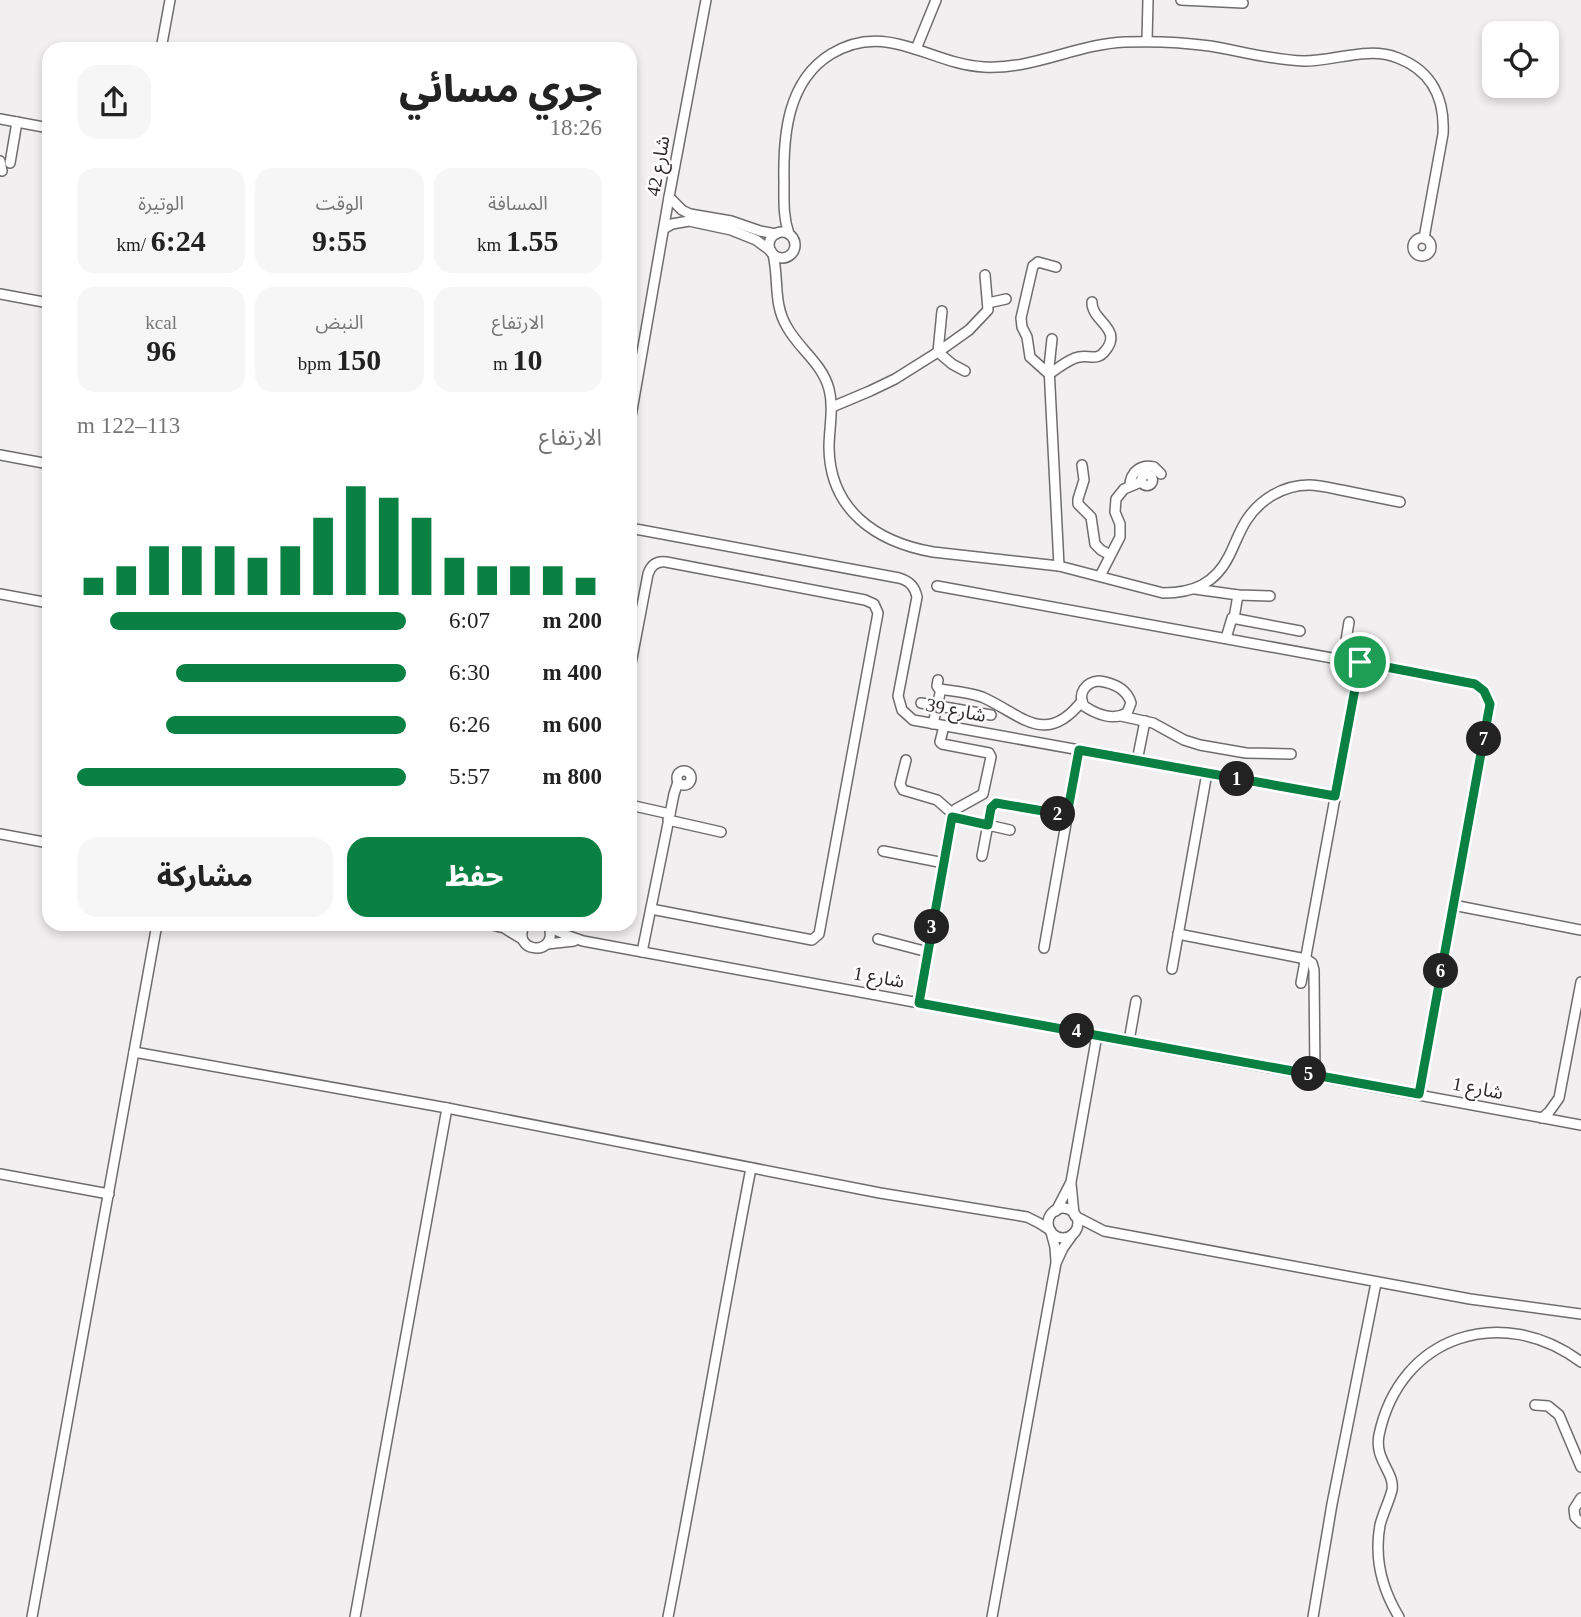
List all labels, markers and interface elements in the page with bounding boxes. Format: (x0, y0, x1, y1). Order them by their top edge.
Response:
map controls (1482, 21, 1559, 98)
button: locate (1482, 21, 1559, 98)
button: share (77, 65, 151, 139)
text: جري مسائي (399, 68, 602, 110)
text: 18:26 (550, 115, 602, 140)
street label: شارع 42 (642, 134, 677, 198)
text: الوتيرة (138, 193, 184, 214)
text: الوقت (316, 193, 363, 214)
text: المسافة (488, 193, 548, 214)
text: 6:24 (151, 224, 206, 257)
text: 9:55 (312, 224, 367, 257)
text: 1.55 (506, 224, 559, 257)
text: /km (117, 234, 151, 255)
text: km (477, 234, 506, 255)
text: kcal (145, 312, 177, 333)
text: النبض (315, 312, 364, 333)
text: الارتفاع (492, 312, 544, 333)
text: 96 (146, 334, 176, 367)
text: 150 (336, 343, 381, 376)
text: 10 (513, 343, 543, 376)
text: bpm (298, 353, 336, 374)
text: m (493, 353, 513, 374)
text: 113–122 m (77, 413, 180, 438)
text: الارتفاع (539, 425, 602, 450)
text: 6:07 (449, 608, 490, 633)
text: 200 m (543, 608, 602, 633)
pin (1330, 632, 1390, 692)
icon: arrive (1341, 643, 1379, 681)
text: 6:30 (449, 660, 490, 685)
text: 400 m (543, 660, 602, 685)
street label: شارع 39 (924, 694, 988, 729)
text: 6:26 (449, 712, 490, 737)
text: 600 m (543, 712, 602, 737)
pin: 7 (1466, 722, 1502, 756)
text: 7 (1479, 728, 1488, 749)
pin: 1 (1220, 762, 1254, 796)
text: 5:57 (449, 764, 490, 789)
text: 800 m (543, 764, 602, 789)
text: 1 (1232, 768, 1241, 789)
pin: 2 (1040, 796, 1076, 832)
text: 2 (1053, 803, 1062, 824)
button: مشاركة (77, 837, 333, 917)
button: حفظ (347, 837, 602, 917)
pin: 3 (914, 909, 950, 944)
text: 3 (927, 916, 936, 937)
pin: 6 (1424, 954, 1458, 988)
text: 6 (1436, 960, 1445, 981)
street label: شارع 1 (851, 962, 906, 995)
pin: 4 (1060, 1014, 1094, 1048)
text: 4 (1072, 1020, 1081, 1041)
pin: 5 (1292, 1056, 1326, 1092)
text: 5 (1304, 1063, 1313, 1084)
street label: شارع 1 (1450, 1073, 1505, 1106)

